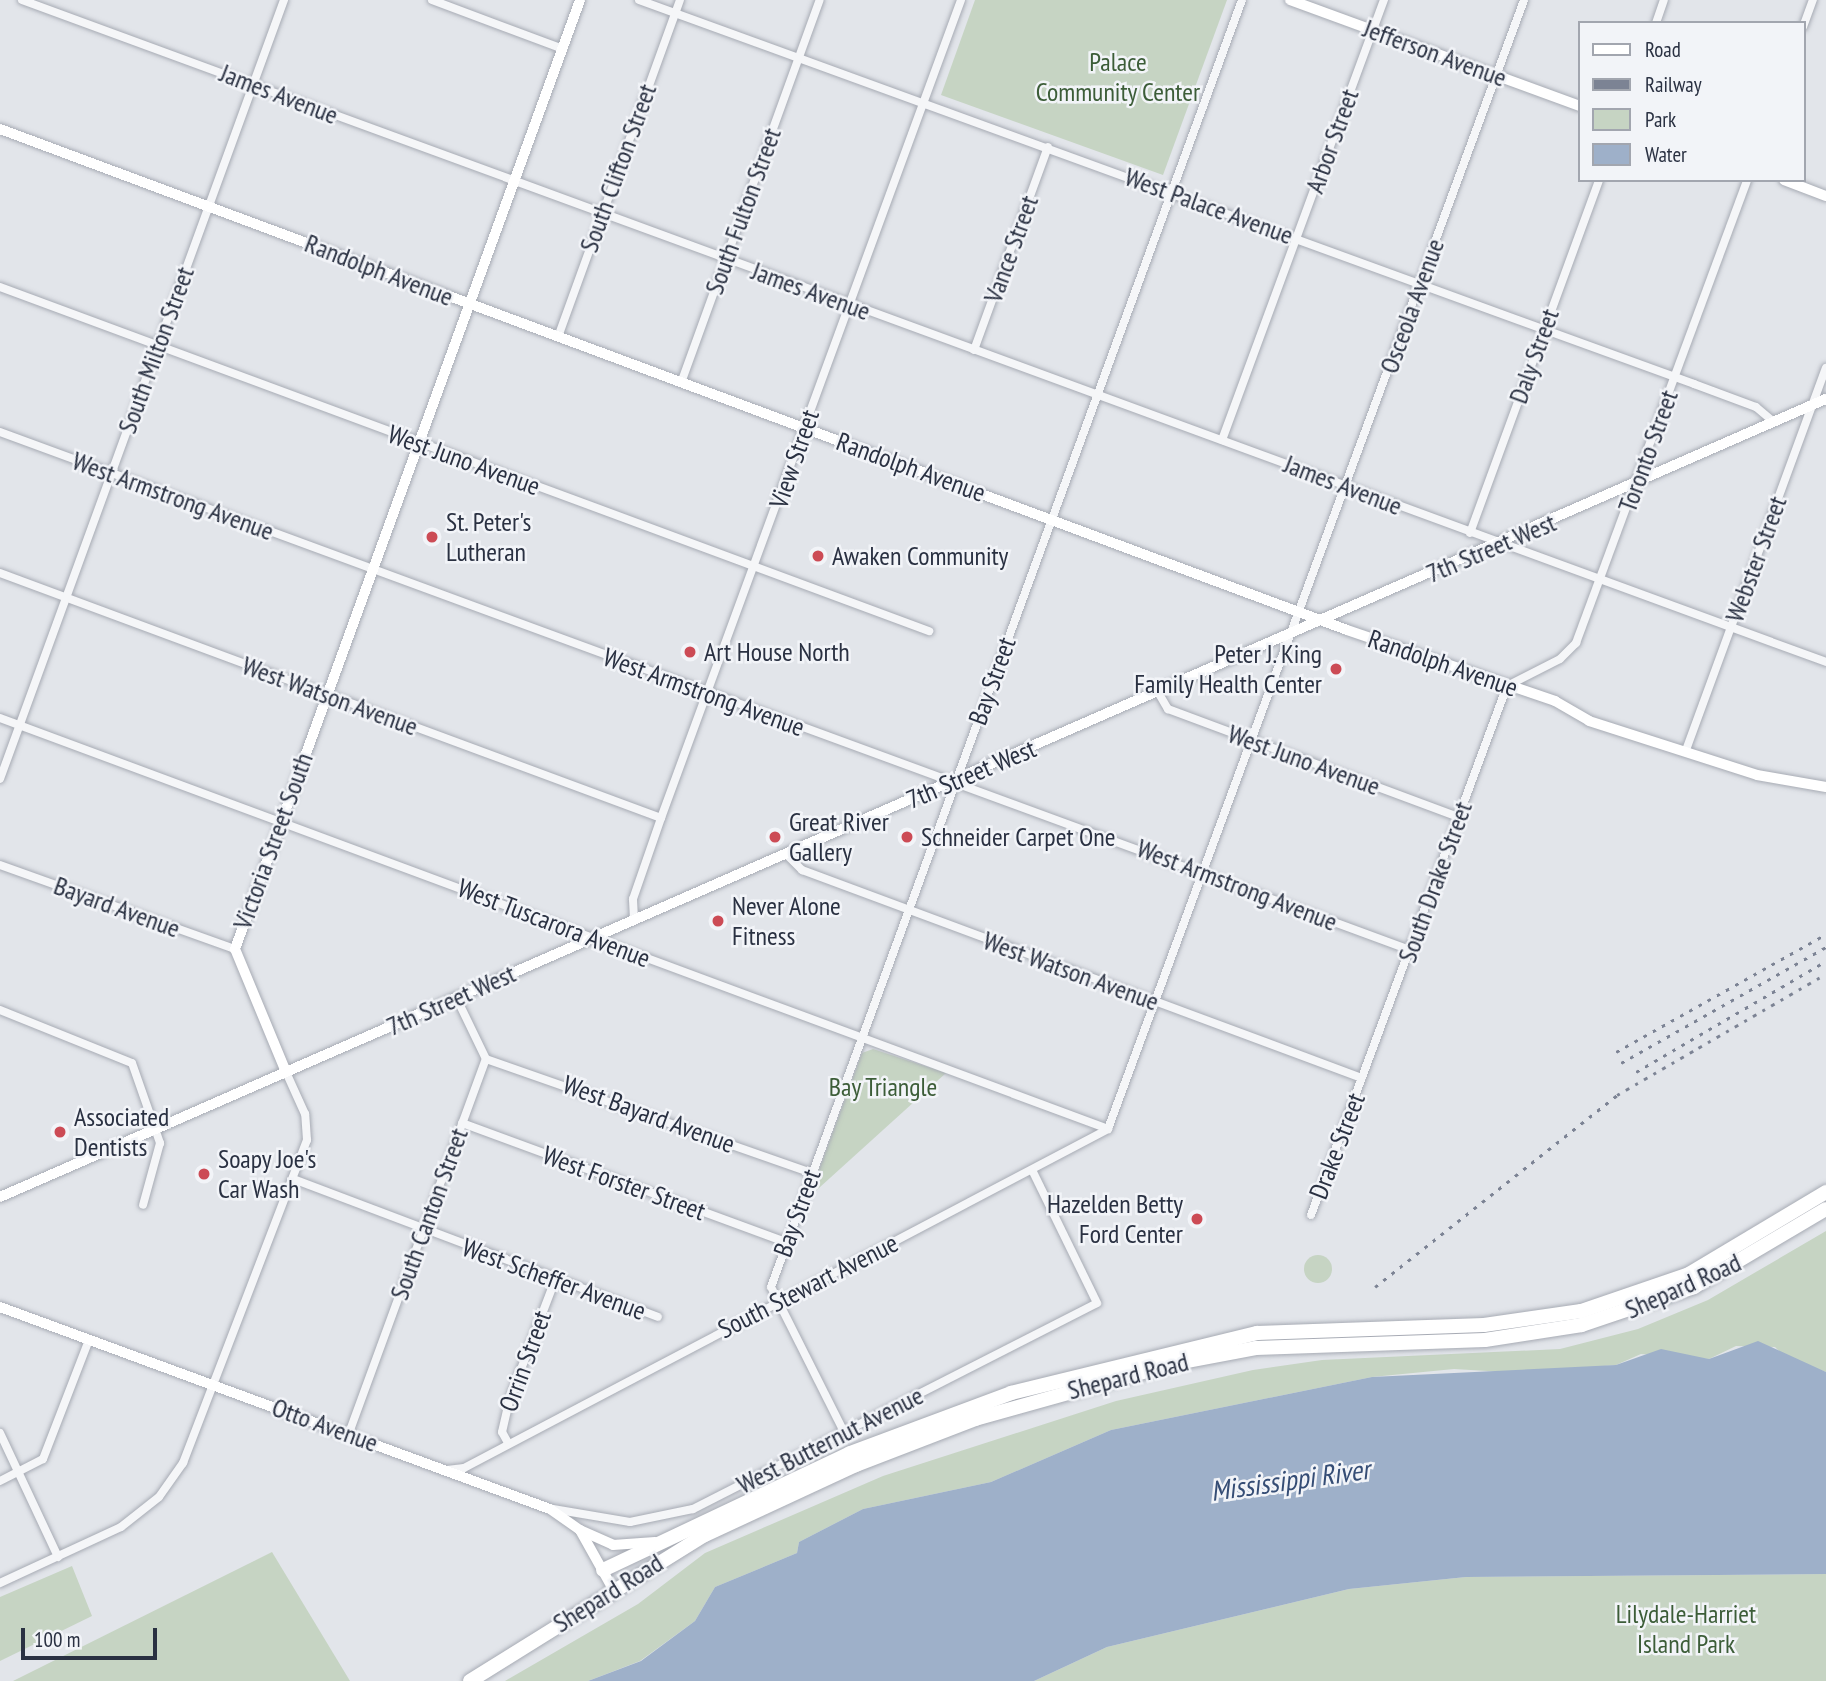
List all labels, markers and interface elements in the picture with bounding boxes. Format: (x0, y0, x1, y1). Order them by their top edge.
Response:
street label: Jefferson Avenue (1359, 13, 1511, 93)
legend (1577, 21, 1805, 182)
text: Road (1645, 36, 1681, 63)
park label: Palace Community Center (1035, 46, 1201, 108)
street label: James Avenue (215, 57, 343, 131)
text: Railway (1645, 71, 1702, 98)
street label: South Clifton Street (573, 80, 663, 256)
street label: Arbor Street (1299, 85, 1365, 197)
text: Park (1645, 106, 1676, 133)
street label: South Fulton Street (698, 124, 788, 298)
text: Water (1645, 141, 1687, 168)
street label: West Palace Avenue (1120, 161, 1298, 251)
street label: Vance Street (977, 191, 1045, 307)
street label: Randolph Avenue (300, 227, 458, 313)
street label: Osceola Avenue (1373, 234, 1451, 378)
street label: James Avenue (747, 255, 875, 327)
street label: South Milton Street (111, 262, 201, 438)
street label: Daly Street (1502, 304, 1566, 408)
street label: Toronto Street (1612, 386, 1684, 516)
street label: View Street (763, 405, 825, 513)
street label: West Juno Avenue (383, 418, 545, 502)
street label: Randolph Avenue (832, 426, 990, 508)
street label: West Armstrong Avenue (67, 445, 279, 547)
street label: James Avenue (1279, 448, 1407, 522)
street label: Webster Street (1719, 492, 1793, 626)
place label: St. Peter's Lutheran (446, 506, 533, 568)
street label: 7th Street West (1421, 507, 1561, 589)
marker: St. Peter's Lutheran (424, 529, 440, 545)
place label: Awaken Community (832, 540, 1008, 572)
marker: Awaken Community (810, 548, 826, 564)
street label: Randolph Avenue (1364, 623, 1522, 703)
street label: Bay Street (962, 633, 1022, 729)
place label: Art House North (704, 636, 850, 668)
place label: Peter J. King Family Health Center (1134, 638, 1322, 700)
street label: West Armstrong Avenue (598, 641, 810, 743)
marker: Art House North (682, 644, 698, 660)
street label: West Watson Avenue (237, 650, 423, 742)
marker: Peter J. King Family Health Center (1328, 661, 1344, 677)
street label: West Juno Avenue (1223, 718, 1385, 802)
street label: 7th Street West (901, 733, 1041, 815)
street label: Victoria Street South (227, 749, 319, 933)
street label: South Drake Street (1391, 797, 1479, 967)
place label: Great River Gallery (789, 806, 889, 868)
place label: Schneider Carpet One (921, 821, 1115, 853)
marker: Great River Gallery (767, 829, 783, 845)
marker: Schneider Carpet One (899, 829, 915, 845)
street label: West Armstrong Avenue (1132, 832, 1342, 938)
street label: Bayard Avenue (49, 870, 185, 944)
street label: West Tuscarora Avenue (453, 872, 655, 974)
place label: Never Alone Fitness (732, 890, 841, 951)
marker: Never Alone Fitness (710, 913, 726, 929)
street label: West Watson Avenue (978, 925, 1164, 1017)
street label: 7th Street West (382, 958, 520, 1042)
street label: West Bayard Avenue (559, 1068, 739, 1160)
park label: Bay Triangle (828, 1071, 938, 1103)
street label: Drake Street (1303, 1089, 1371, 1203)
place label: Associated Dentists (74, 1101, 169, 1162)
marker: Associated Dentists (52, 1124, 68, 1140)
street label: South Canton Street (384, 1124, 474, 1304)
street label: West Forster Street (538, 1139, 710, 1227)
place label: Soapy Joe's Car Wash (218, 1143, 317, 1204)
street label: Bay Street (767, 1165, 827, 1261)
marker: Soapy Joe's Car Wash (196, 1166, 212, 1182)
place label: Hazelden Betty Ford Center (1047, 1188, 1183, 1250)
marker: Hazelden Betty Ford Center (1189, 1211, 1205, 1227)
street label: South Stewart Avenue (713, 1227, 903, 1345)
street label: West Scheffer Avenue (458, 1231, 650, 1327)
street label: Shepard Road (1620, 1247, 1746, 1325)
street label: Orrin Street (492, 1306, 558, 1416)
street label: Shepard Road (1064, 1346, 1192, 1406)
street label: West Butternut Avenue (731, 1379, 929, 1501)
street label: Otto Avenue (268, 1391, 382, 1459)
water label: Mississippi River (1208, 1452, 1372, 1508)
street label: Shepard Road (547, 1547, 669, 1639)
park label: Lilydale-Harriet Island Park (1616, 1598, 1756, 1660)
scale bar (24, 1614, 161, 1658)
text: 100 m (34, 1626, 80, 1653)

